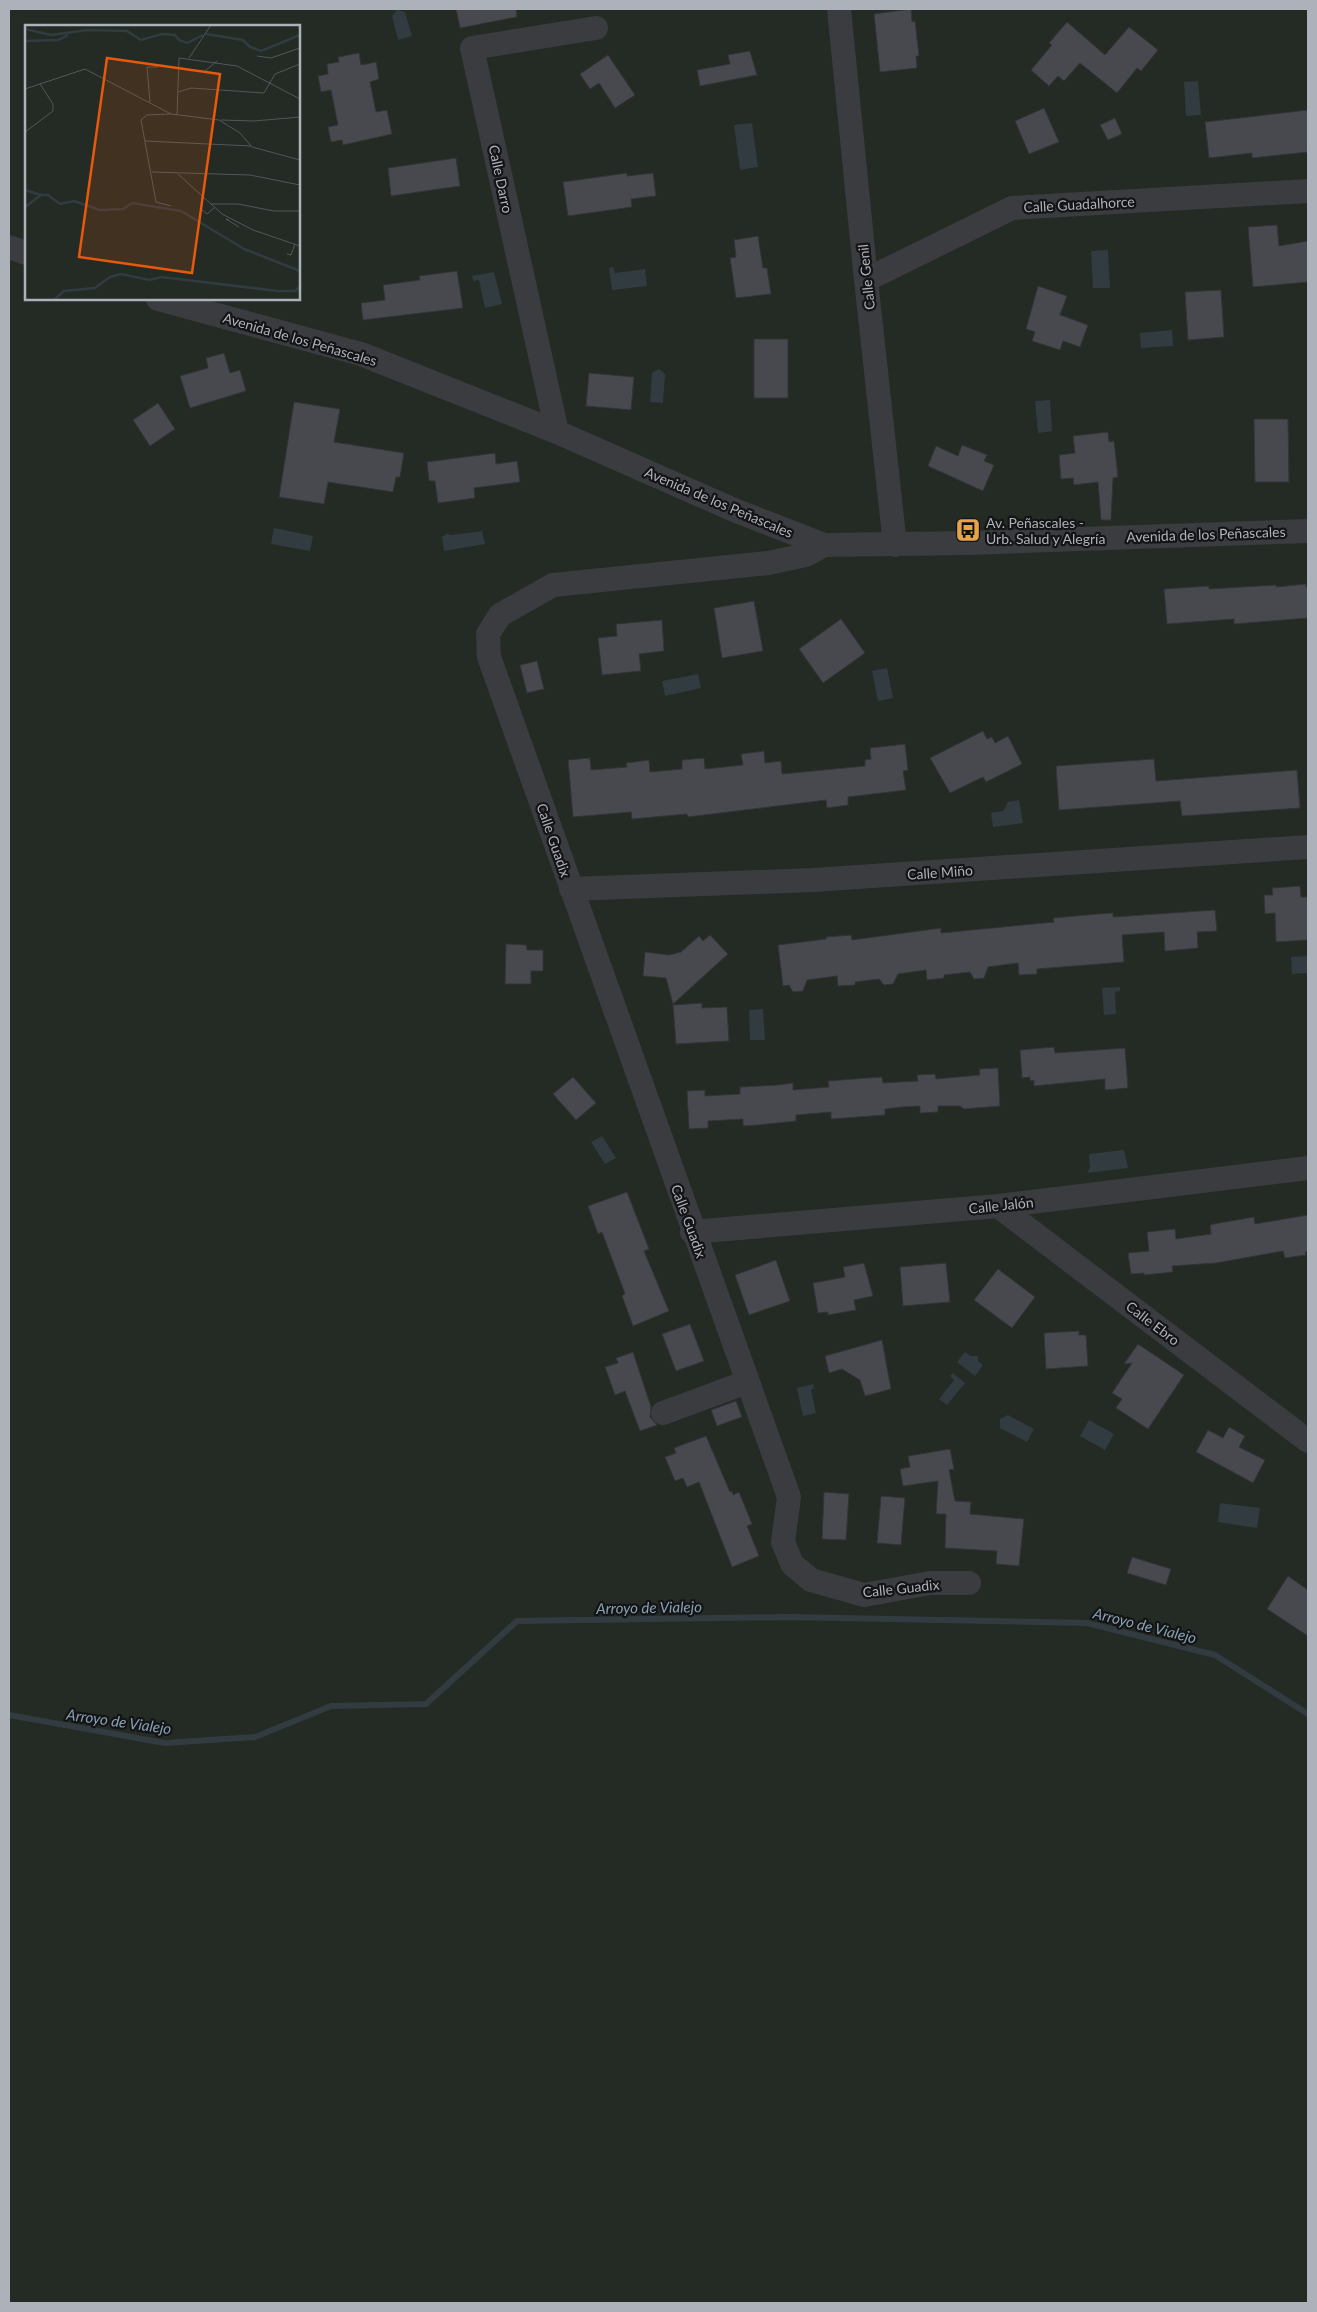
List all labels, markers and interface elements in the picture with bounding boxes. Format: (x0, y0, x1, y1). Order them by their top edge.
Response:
inset map (25, 25, 300, 300)
street label: Calle Darro (485, 143, 517, 215)
street label: Calle Guadalhorce (1023, 193, 1135, 215)
street label: Calle Genil (854, 243, 878, 311)
street label: Avenida de los Peñascales (221, 309, 379, 369)
street label: Avenida de los Peñascales (642, 463, 796, 541)
place label: Av. Peñascales - Urb. Salud y Alegría (986, 514, 1105, 547)
bus stop icon: Av. Peñascales - Urb. Salud y Alegría (955, 517, 981, 543)
street label: Avenida de los Peñascales (1126, 523, 1286, 545)
street label: Calle Guadix (533, 801, 575, 879)
street label: Calle Miño (907, 861, 974, 883)
street label: Calle Guadix (668, 1182, 710, 1260)
street label: Calle Jalón (968, 1193, 1034, 1217)
street label: Calle Ebro (1123, 1297, 1183, 1349)
street label: Calle Guadix (862, 1576, 940, 1600)
water label: Arroyo de Vialejo (595, 1597, 702, 1617)
water label: Arroyo de Vialejo (1091, 1603, 1199, 1647)
water label: Arroyo de Vialejo (64, 1705, 173, 1737)

